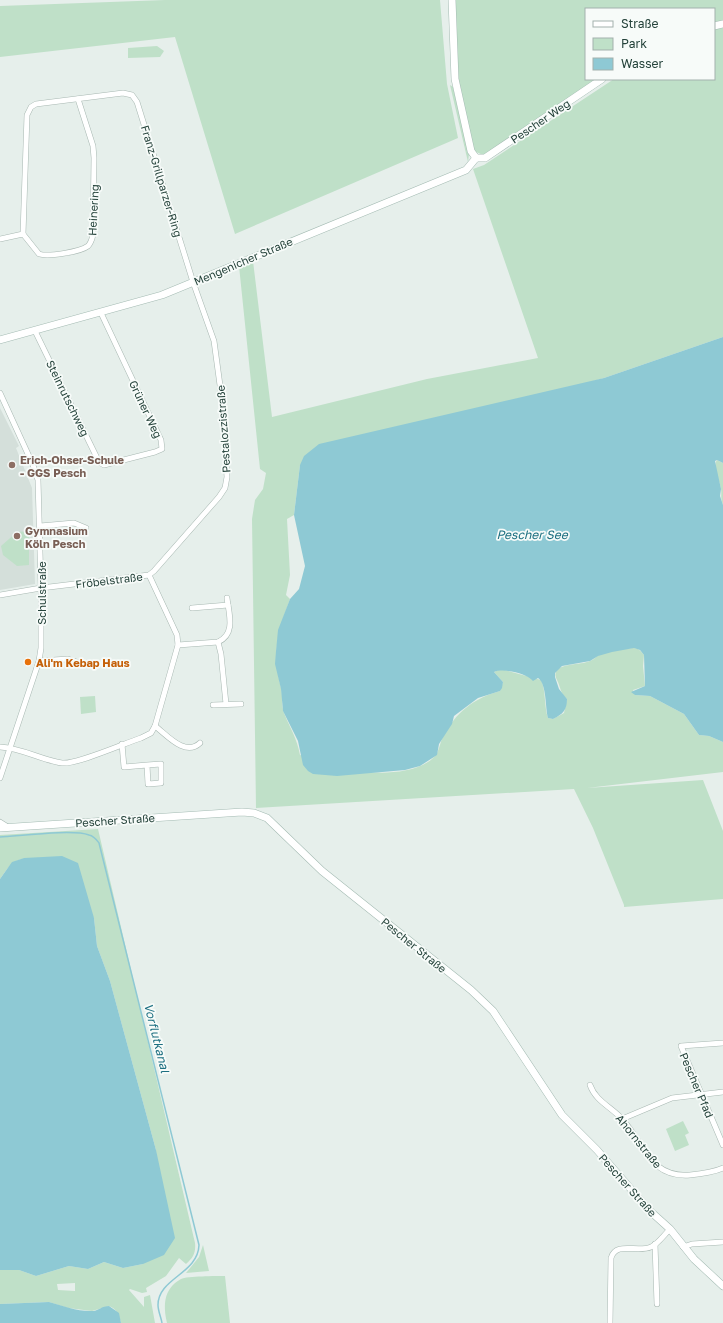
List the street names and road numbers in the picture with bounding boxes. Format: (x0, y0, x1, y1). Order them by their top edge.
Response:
street label: Pescher Weg (508, 96, 572, 146)
street label: Franz-Grillparzer-Ring (139, 123, 185, 239)
street label: Heinering (85, 184, 101, 236)
street label: Mengenicher Straße (192, 234, 294, 288)
street label: Steinrutschweg (44, 358, 92, 438)
street label: Grüner Weg (127, 378, 165, 440)
street label: Pestalozzistraße (213, 385, 233, 473)
street label: Schulstraße (35, 561, 48, 625)
street label: Fröbelstraße (75, 569, 143, 591)
street label: Pescher Straße (75, 811, 155, 829)
street label: Pescher Straße (379, 915, 449, 975)
street label: Pescher Pfad (677, 1050, 717, 1120)
street label: Ahornstraße (613, 1112, 665, 1170)
street label: Pescher Straße (596, 1151, 660, 1219)

